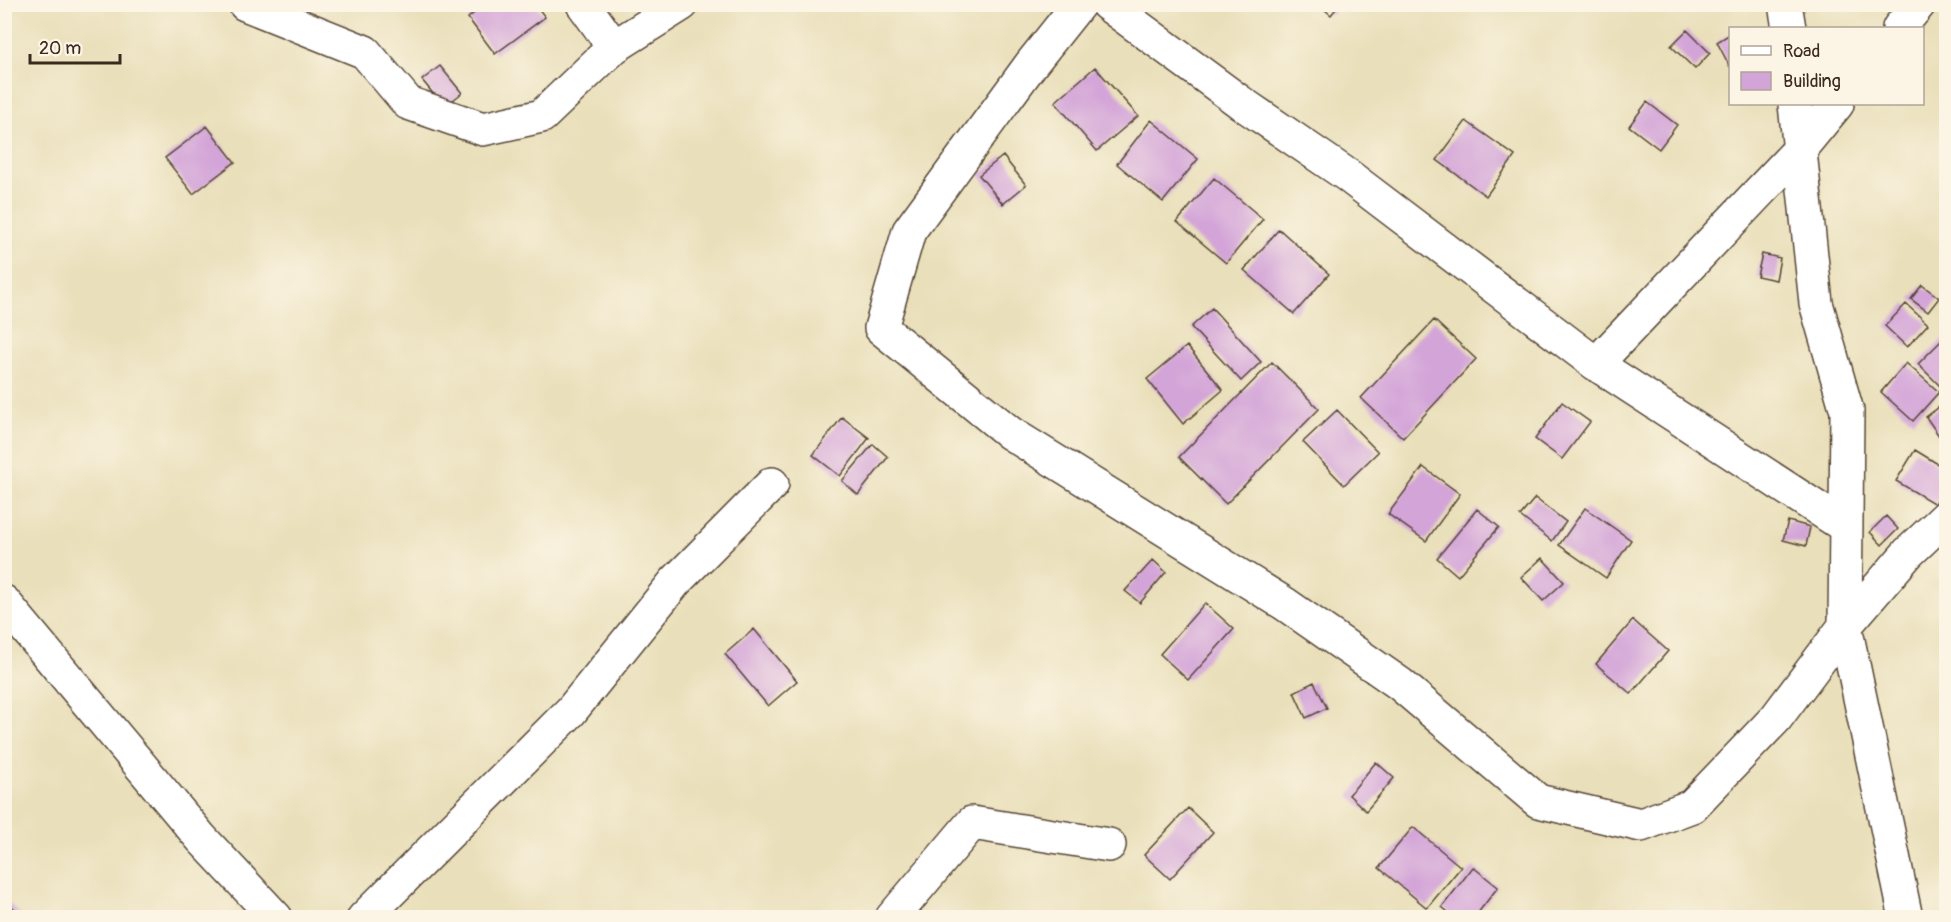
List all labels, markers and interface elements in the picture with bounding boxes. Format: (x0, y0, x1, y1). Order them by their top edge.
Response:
scale bar (30, 27, 120, 65)
legend (1729, 27, 1924, 105)
text: 20 m (39, 37, 81, 60)
text: Road (1783, 40, 1820, 63)
text: Building (1783, 70, 1841, 93)

